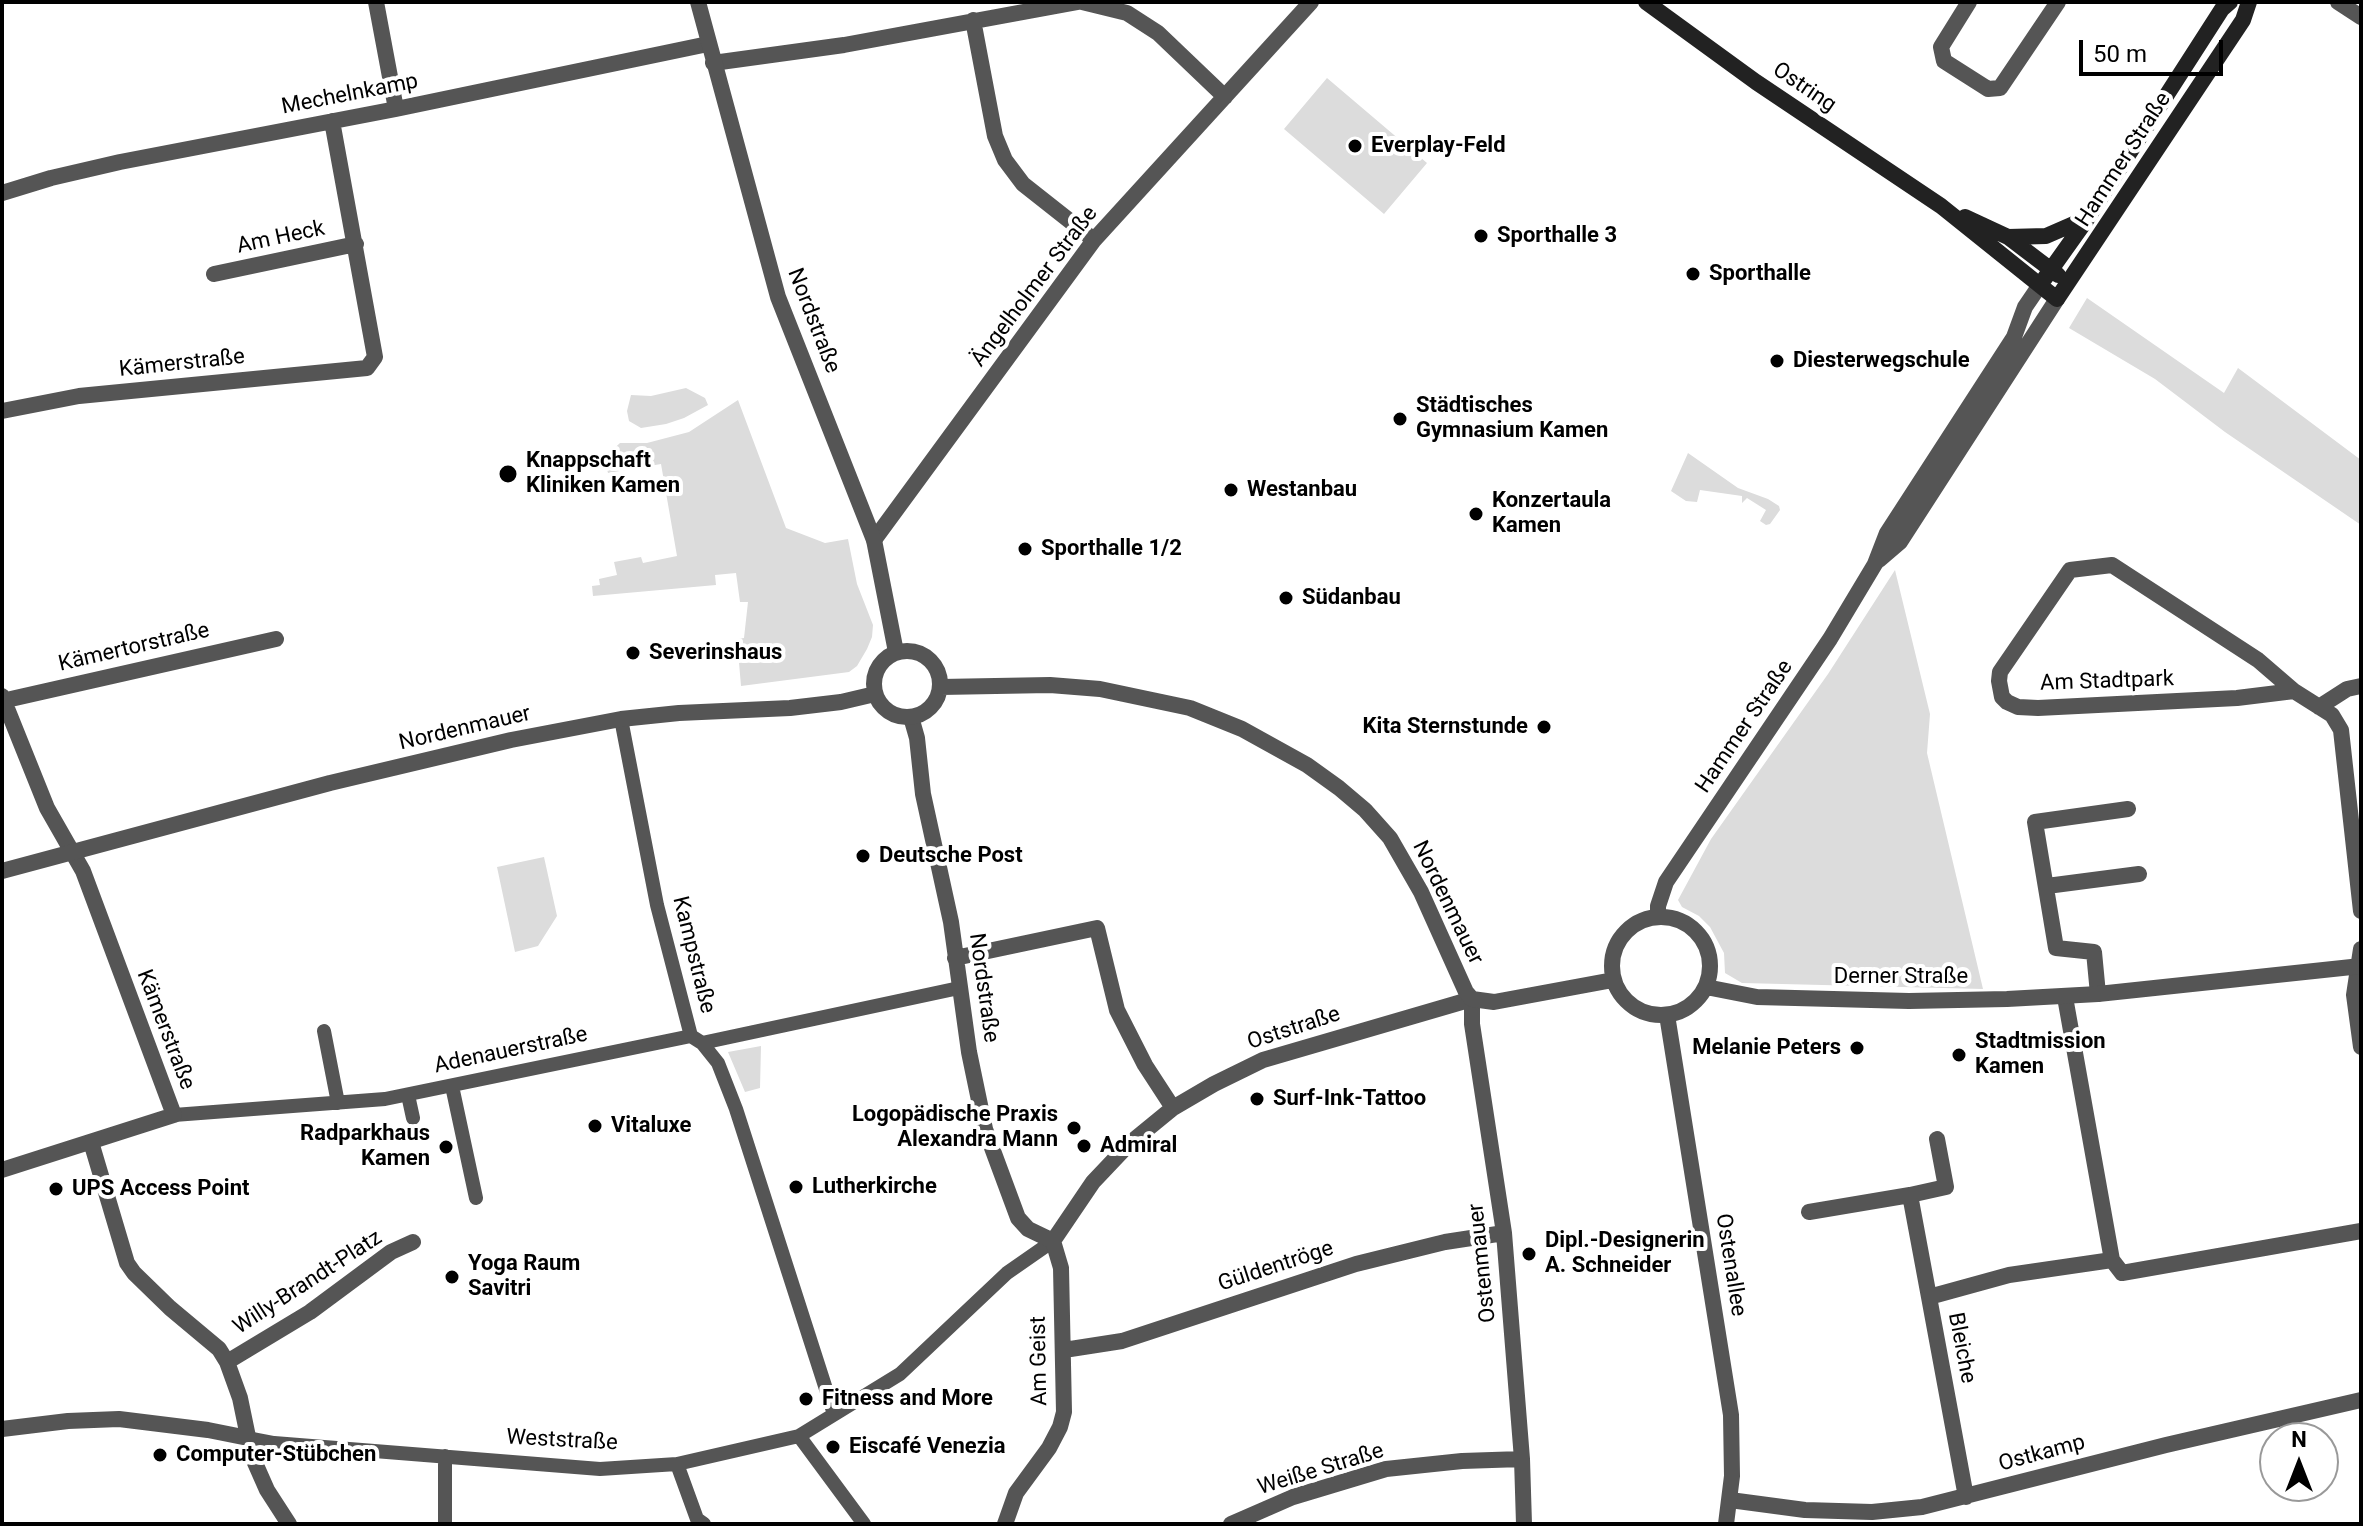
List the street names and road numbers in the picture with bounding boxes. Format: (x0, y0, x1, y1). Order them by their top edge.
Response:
street label: Ostring (1767, 57, 1841, 119)
street label: Mechelnkamp (280, 69, 420, 121)
street label: Hammer Straße (2071, 88, 2177, 232)
street label: Ängelholmer Straße (966, 202, 1104, 372)
street label: Am Heck (235, 216, 327, 260)
street label: Nordstraße (781, 265, 845, 377)
street label: Kämerstraße (118, 344, 246, 384)
street label: Kämertorstraße (56, 618, 212, 678)
street label: Hammer Straße (1691, 655, 1799, 799)
street label: Am Stadtpark (2040, 666, 2174, 698)
street label: Nordenmauer (397, 701, 533, 757)
street label: Nordenmauer (1406, 837, 1488, 969)
street label: Kampstraße (666, 894, 720, 1016)
street label: Nordstraße (962, 932, 1004, 1044)
street label: Derner Straße (1834, 964, 1968, 990)
street label: Kämerstraße (130, 966, 200, 1094)
street label: Oststraße (1244, 1002, 1344, 1056)
street label: Adenauerstraße (432, 1022, 590, 1080)
street label: Ostenmauer (1464, 1202, 1502, 1324)
street label: Ostenallee (1709, 1212, 1751, 1318)
street label: Willy-Brandt-Platz (229, 1225, 387, 1341)
street label: Güldentröge (1215, 1236, 1337, 1298)
street label: Bleiche (1941, 1310, 1981, 1386)
street label: Am Geist (1026, 1316, 1054, 1406)
street label: Weststraße (506, 1425, 618, 1457)
street label: Ostkamp (1996, 1430, 2088, 1478)
street label: Weiße Straße (1255, 1438, 1387, 1502)

